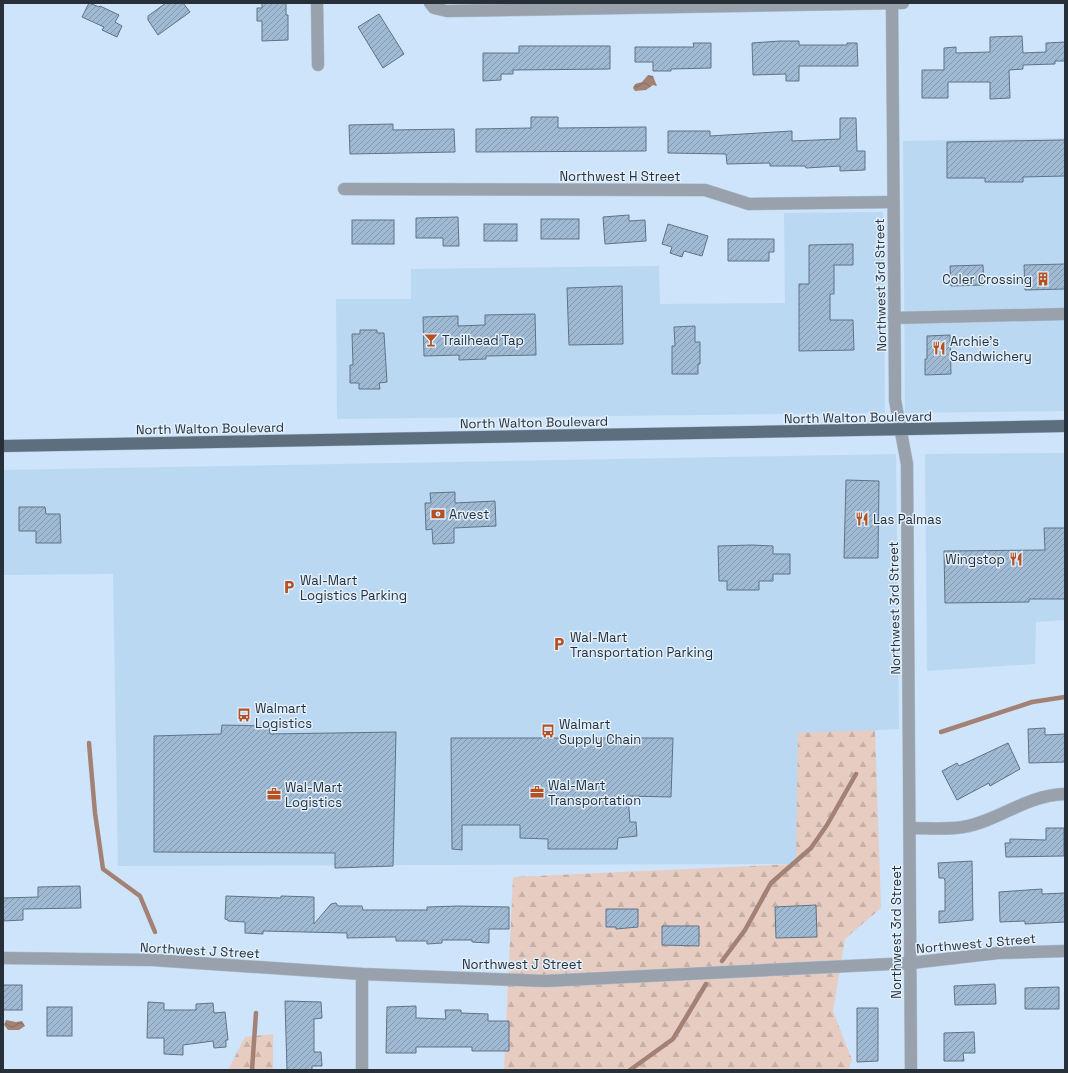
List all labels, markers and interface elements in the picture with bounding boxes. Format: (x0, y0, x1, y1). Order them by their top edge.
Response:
street label: Northwest H Street (559, 168, 681, 185)
street label: Northwest 3rd Street (871, 218, 890, 352)
place label: Coler Crossing (942, 271, 1032, 288)
building icon: Coler Crossing (1035, 271, 1051, 287)
bar icon: Trailhead Tap (423, 332, 439, 348)
place label: Trailhead Tap (442, 332, 524, 349)
place label: Archie’s Sandwichery (950, 333, 1032, 365)
restaurant icon: Archie’s Sandwichery (931, 340, 947, 356)
street label: North Walton Boulevard (784, 408, 932, 427)
street label: North Walton Boulevard (460, 413, 608, 432)
street label: North Walton Boulevard (136, 419, 284, 438)
bank icon: Arvest (430, 506, 446, 522)
place label: Arvest (449, 506, 489, 523)
restaurant icon: Las Palmas (854, 511, 870, 527)
place label: Las Palmas (873, 511, 942, 528)
street label: Northwest 3rd Street (885, 541, 904, 675)
place label: Wingstop (945, 551, 1005, 568)
restaurant icon: Wingstop (1008, 551, 1024, 567)
place label: Wal-Mart Logistics Parking (300, 572, 407, 604)
parking icon: Wal-Mart Logistics Parking (281, 579, 297, 595)
place label: Wal-Mart Transportation Parking (570, 629, 713, 661)
parking icon: Wal-Mart Transportation Parking (551, 636, 567, 652)
place label: Walmart Logistics (255, 700, 312, 732)
bus stop icon: Walmart Logistics (236, 707, 252, 723)
place label: Walmart Supply Chain (559, 716, 641, 748)
bus stop icon: Walmart Supply Chain (540, 723, 556, 739)
place label: Wal-Mart Transportation (548, 777, 641, 809)
place label: Wal-Mart Logistics (285, 779, 342, 811)
office icon: Wal-Mart Transportation (529, 784, 545, 800)
office icon: Wal-Mart Logistics (266, 786, 282, 802)
street label: Northwest 3rd Street (888, 865, 905, 999)
street label: Northwest J Street (915, 930, 1037, 957)
street label: Northwest J Street (139, 939, 260, 962)
street label: Northwest J Street (462, 956, 582, 973)

